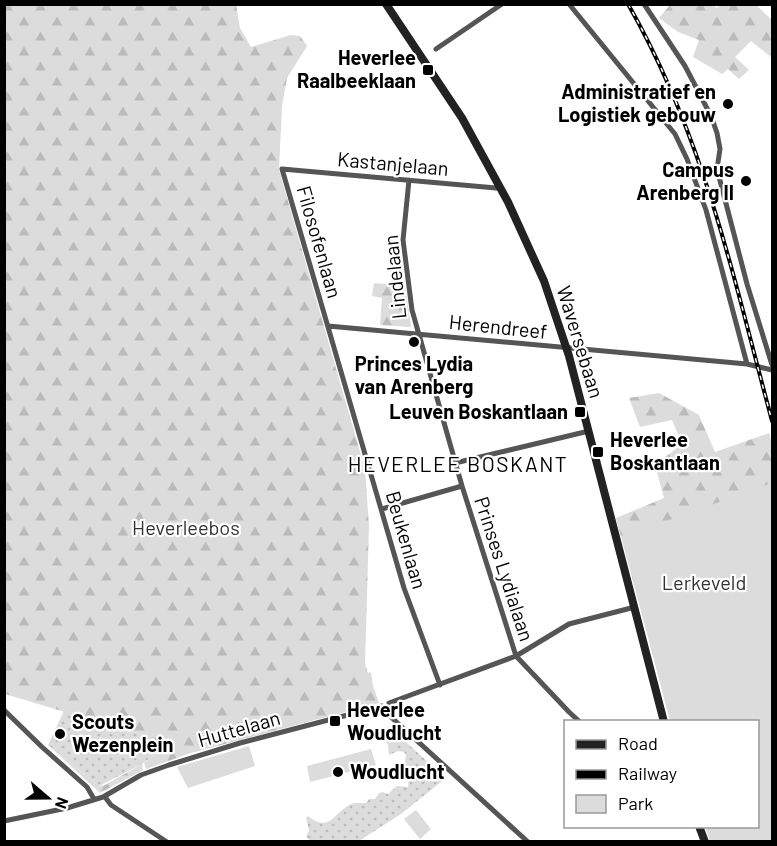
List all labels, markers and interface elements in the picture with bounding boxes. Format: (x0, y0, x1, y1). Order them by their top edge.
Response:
place label: Heverlee Raalbeeklaan (297, 45, 416, 92)
marker: Heverlee Raalbeeklaan (421, 63, 435, 77)
place label: Administratief en Logistiek gebouw (558, 79, 716, 126)
marker: Administratief en Logistiek gebouw (721, 97, 735, 111)
street label: Kastanjelaan (336, 146, 450, 180)
place label: Campus Arenberg II (636, 157, 734, 204)
marker: Campus Arenberg II (739, 174, 753, 188)
street label: Filosofenlaan (292, 183, 347, 301)
street label: Lindelaan (378, 234, 410, 320)
street label: Waversebaan (552, 283, 609, 401)
street label: Herendreef (448, 309, 548, 343)
marker: Princes Lydia van Arenberg (407, 335, 421, 349)
place label: Princes Lydia van Arenberg (355, 351, 473, 398)
place label: Leuven Boskantlaan (389, 399, 568, 423)
marker: Leuven Boskantlaan (573, 405, 587, 419)
place label: Heverlee Boskantlaan (610, 427, 720, 474)
marker: Heverlee Boskantlaan (591, 445, 605, 459)
district label: HEVERLEE BOSKANT (348, 451, 568, 476)
street label: Beukenlaan (382, 488, 432, 591)
street label: Prinses Lydialaan (470, 493, 540, 644)
park label: Heverleebos (132, 515, 240, 539)
park label: Lerkeveld (662, 570, 746, 594)
place label: Heverlee Woudlucht (347, 697, 442, 744)
street label: Huttelaan (195, 705, 283, 751)
place label: Scouts Wezenplein (72, 709, 173, 756)
marker: Heverlee Woudlucht (328, 714, 342, 728)
legend (564, 720, 759, 828)
marker: Scouts Wezenplein (53, 727, 67, 741)
text: Road (618, 732, 658, 754)
place label: Woudlucht (350, 759, 445, 783)
text: Railway (618, 762, 677, 784)
marker: Woudlucht (331, 765, 345, 779)
north arrow (18, 768, 78, 828)
text: Park (618, 792, 653, 814)
text: N (52, 795, 73, 812)

